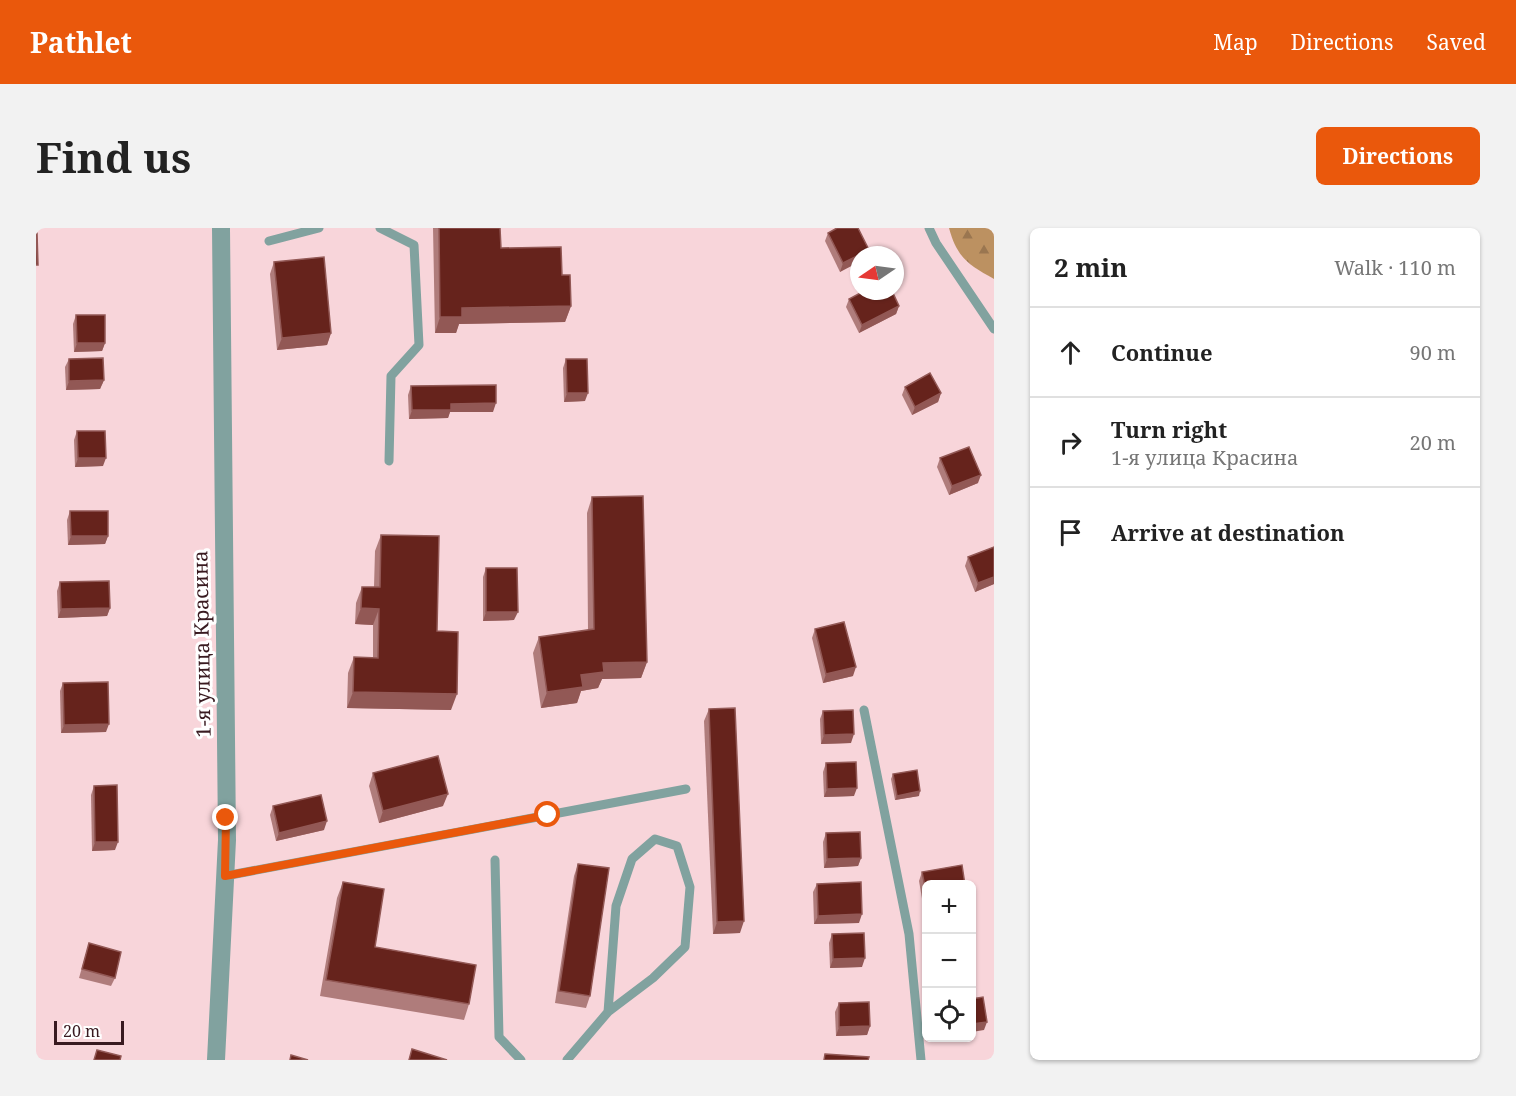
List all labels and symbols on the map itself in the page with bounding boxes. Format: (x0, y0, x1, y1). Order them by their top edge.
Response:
north arrow (850, 246, 904, 300)
street label: 1-я улица Красина (186, 550, 217, 738)
route start (534, 801, 560, 827)
route end (212, 804, 238, 830)
scale bar (54, 1018, 124, 1046)

